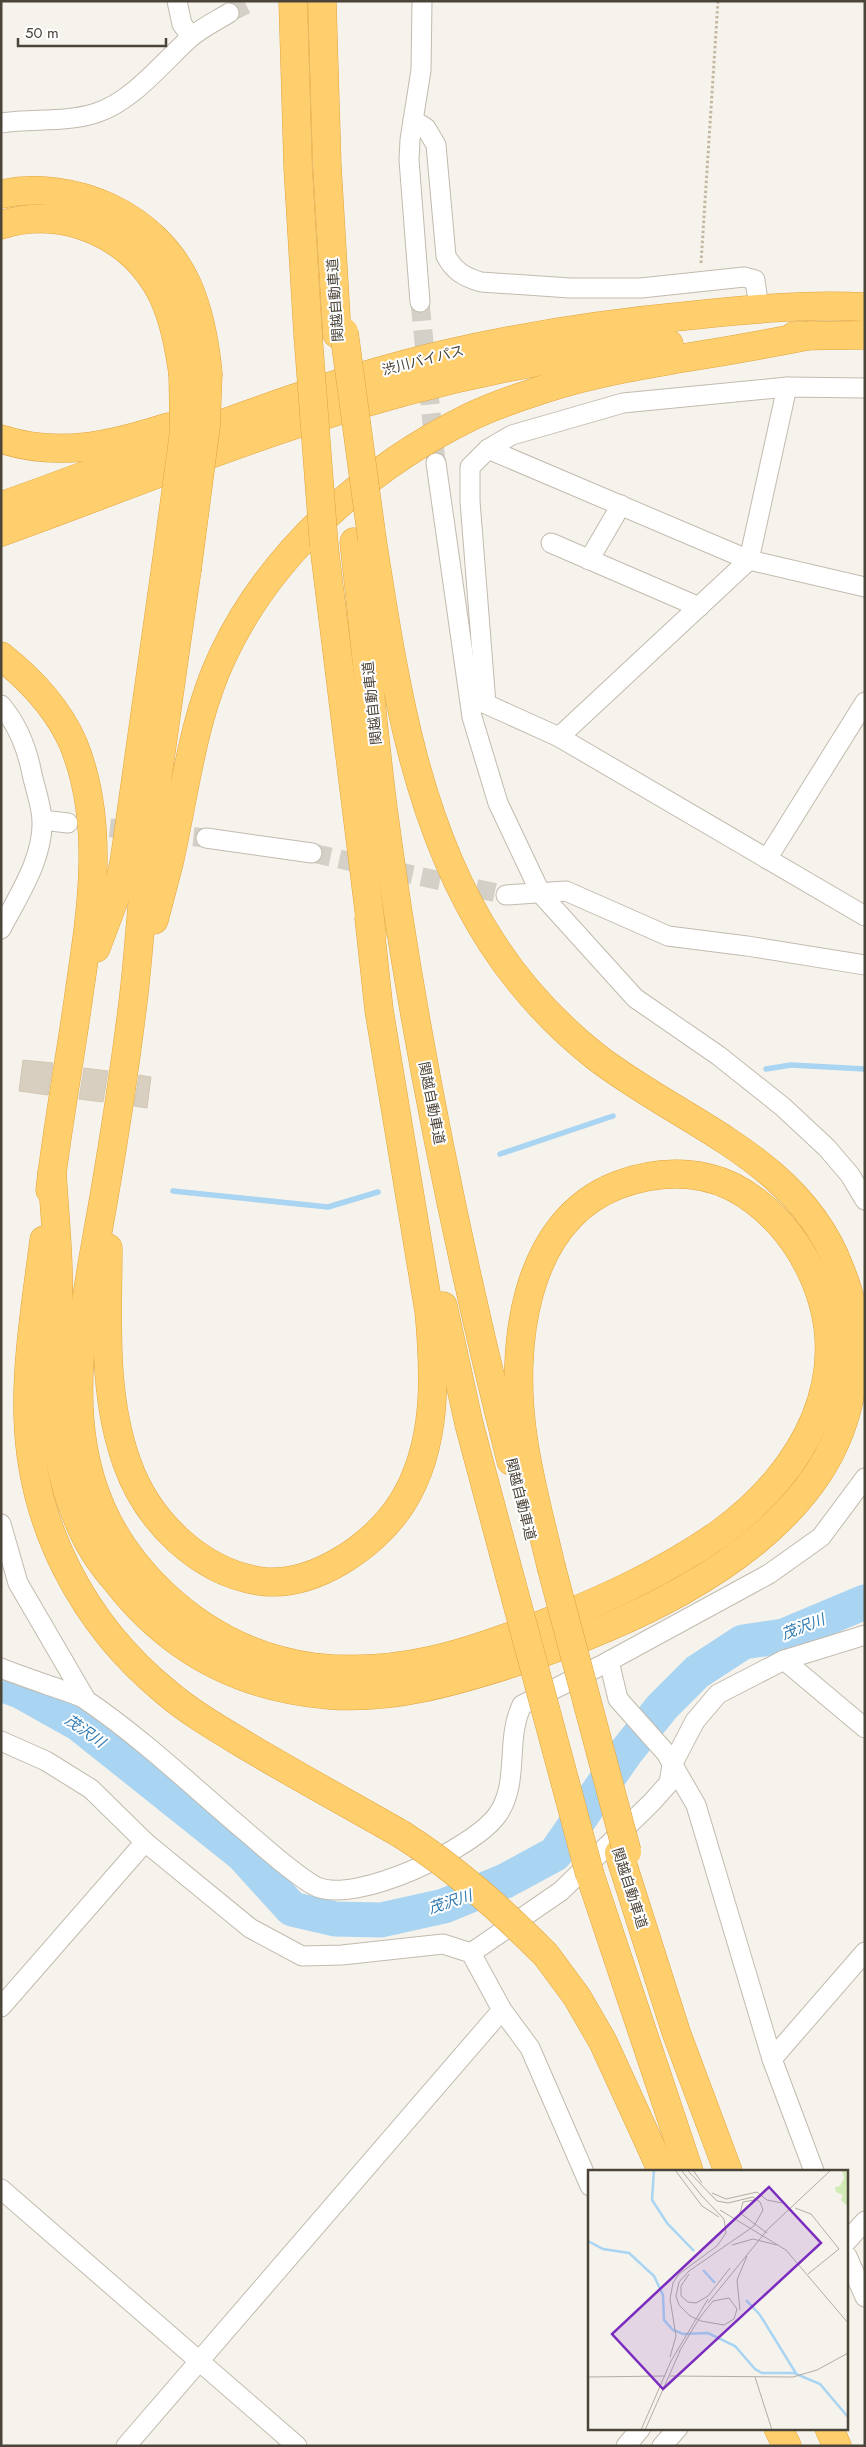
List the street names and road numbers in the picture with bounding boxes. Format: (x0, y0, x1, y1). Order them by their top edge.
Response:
street label: 関越自動車道 (322, 257, 348, 343)
street label: 渋川バイパス (380, 340, 466, 380)
street label: 関越自動車道 (358, 660, 386, 746)
street label: 関越自動車道 (414, 1060, 450, 1146)
street label: 関越自動車道 (501, 1456, 541, 1542)
street label: 関越自動車道 (608, 1845, 652, 1931)

